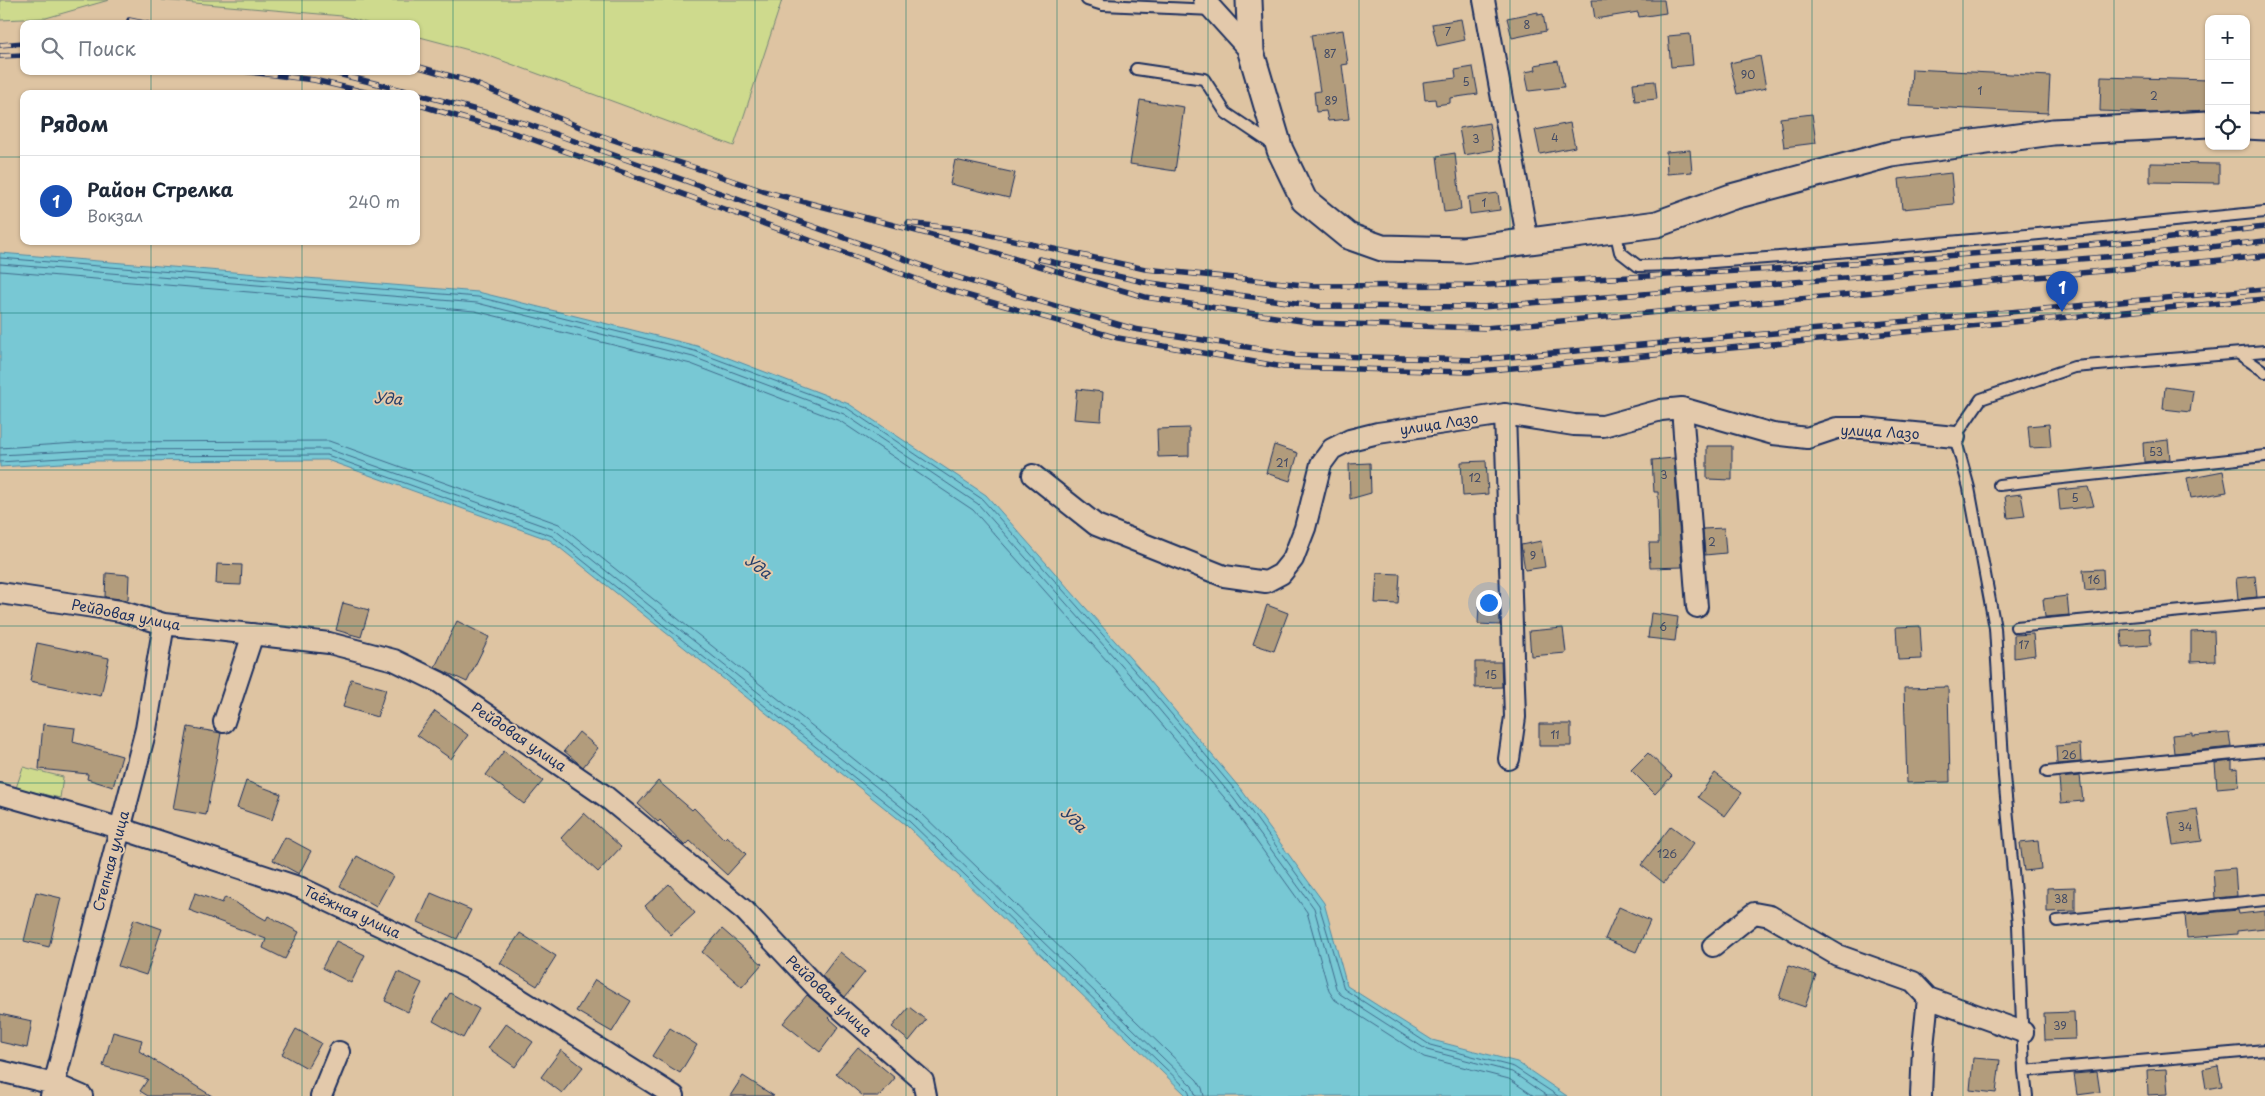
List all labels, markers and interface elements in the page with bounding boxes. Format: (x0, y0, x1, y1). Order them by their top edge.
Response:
map controls (2205, 15, 2250, 150)
button: + (2205, 15, 2250, 60)
house number: 8 (1524, 16, 1531, 33)
search box (20, 20, 420, 75)
house number: 7 (1445, 23, 1451, 40)
icon: search (38, 34, 66, 62)
text: Поиск (78, 34, 136, 62)
house number: 87 (1324, 45, 1336, 62)
button: − (2205, 60, 2250, 105)
house number: 90 (1741, 66, 1755, 83)
house number: 5 (1462, 73, 1470, 90)
house number: 1 (1978, 82, 1983, 99)
house number: 2 (2150, 87, 2158, 104)
house number: 89 (1324, 92, 1338, 109)
button: locate (2205, 105, 2250, 150)
text: Рядом (40, 107, 108, 139)
house number: 4 (1551, 129, 1559, 146)
house number: 3 (1472, 130, 1480, 147)
text: Район Стрелка (87, 175, 233, 203)
text: 1 (52, 189, 60, 213)
text: 240 m (348, 189, 400, 213)
house number: 1 (1482, 194, 1487, 211)
text: Вокзал (87, 203, 143, 227)
pin: 1 (2046, 271, 2078, 312)
water label: Уда (373, 385, 404, 410)
street label: улица Лазо (1398, 407, 1480, 440)
street label: улица Лазо (1840, 419, 1920, 444)
house number: 53 (2149, 443, 2163, 460)
house number: 21 (1276, 454, 1288, 471)
house number: 3 (1660, 466, 1668, 483)
house number: 12 (1469, 469, 1482, 486)
house number: 5 (2071, 489, 2079, 506)
house number: 2 (1708, 533, 1716, 550)
house number: 9 (1530, 547, 1536, 564)
water label: Уда (741, 548, 778, 584)
house number: 16 (2088, 571, 2101, 588)
your location (1476, 590, 1502, 616)
street label: Рейдовая улица (70, 594, 183, 635)
house number: 6 (1659, 618, 1667, 635)
house number: 17 (2019, 636, 2030, 653)
house number: 15 (1485, 666, 1497, 683)
street label: Рейдовая улица (467, 697, 571, 776)
house number: 11 (1550, 726, 1560, 743)
house number: 26 (2061, 746, 2077, 763)
water label: Уда (1056, 801, 1093, 837)
street label: Степная улица (87, 808, 134, 914)
house number: 34 (2178, 818, 2192, 835)
house number: 126 (1657, 845, 1677, 862)
street label: Таёжная улица (300, 880, 404, 943)
house number: 38 (2054, 890, 2068, 907)
street label: Рейдовая улица (782, 950, 877, 1041)
house number: 39 (2053, 1017, 2067, 1034)

